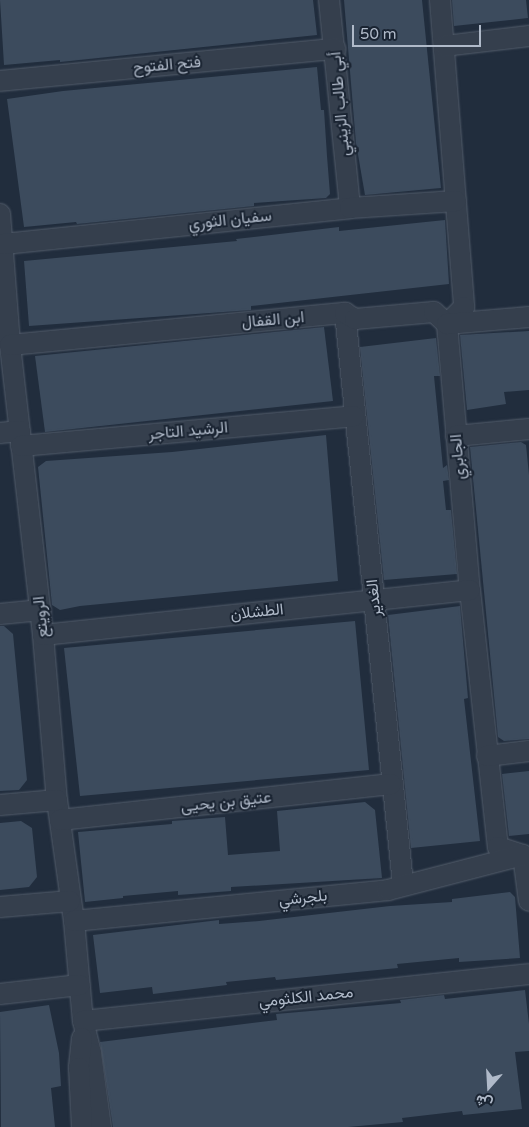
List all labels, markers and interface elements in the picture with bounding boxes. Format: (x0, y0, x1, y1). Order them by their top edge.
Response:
scale bar (354, 15, 483, 47)
text: 50 m (360, 25, 397, 43)
street label: أبي طالب الزينبي (326, 51, 354, 157)
street label: فتح الفتوح (132, 52, 202, 78)
street label: سفيان الثوري (187, 206, 273, 234)
street label: ابن القفال (241, 308, 305, 332)
street label: الرشيد التاجر (147, 418, 229, 444)
street label: الجابري (446, 433, 470, 481)
street label: الغدير (362, 578, 386, 618)
street label: الرويتع (29, 595, 53, 639)
street label: الطشلان (230, 600, 284, 624)
street label: عتيق بن يحيى (180, 788, 272, 816)
street label: بلجرشي (278, 886, 328, 910)
street label: محمد الكلثومي (258, 982, 354, 1012)
north arrow (464, 1062, 514, 1112)
text: ش (473, 1091, 495, 1112)

